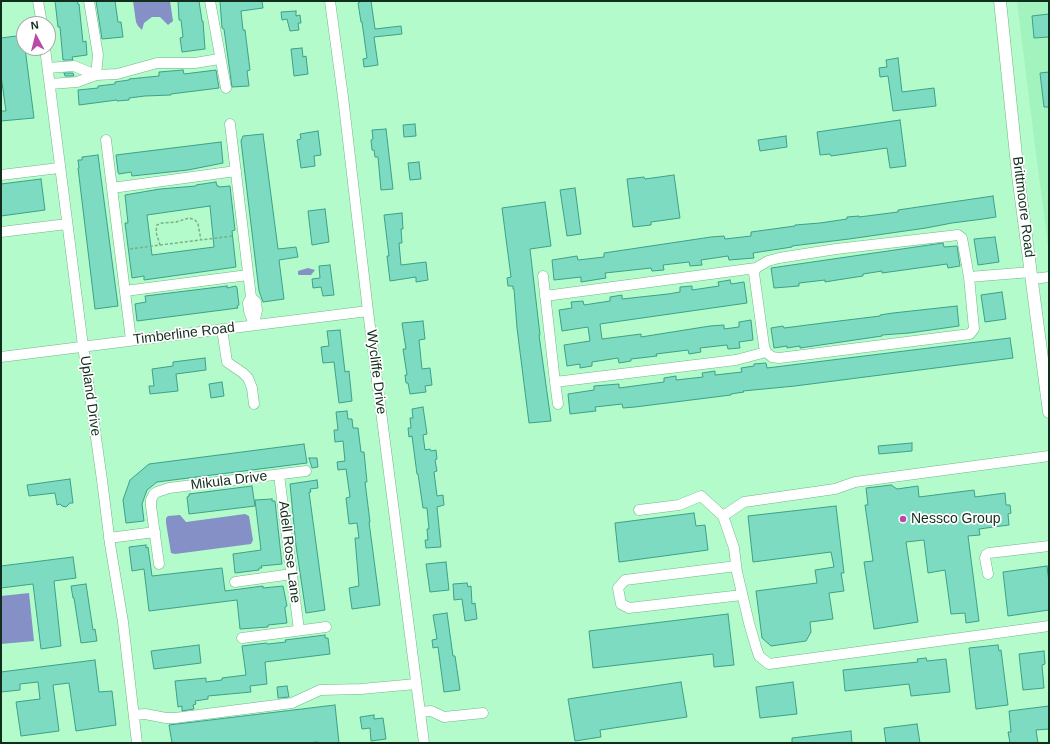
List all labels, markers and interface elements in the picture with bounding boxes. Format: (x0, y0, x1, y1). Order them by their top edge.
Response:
north arrow (16, 16, 56, 56)
text: N (30, 19, 39, 32)
street label: Brittmoore Road (1008, 155, 1038, 259)
street label: Timberline Road (132, 319, 236, 349)
street label: Wycliffe Drive (362, 329, 390, 415)
street label: Upland Drive (76, 355, 104, 437)
street label: Mikula Drive (190, 468, 268, 494)
street label: Adell Rose Lane (274, 500, 304, 604)
place label: Nessco Group (911, 511, 1000, 527)
marker: Nessco Group (898, 514, 908, 524)

